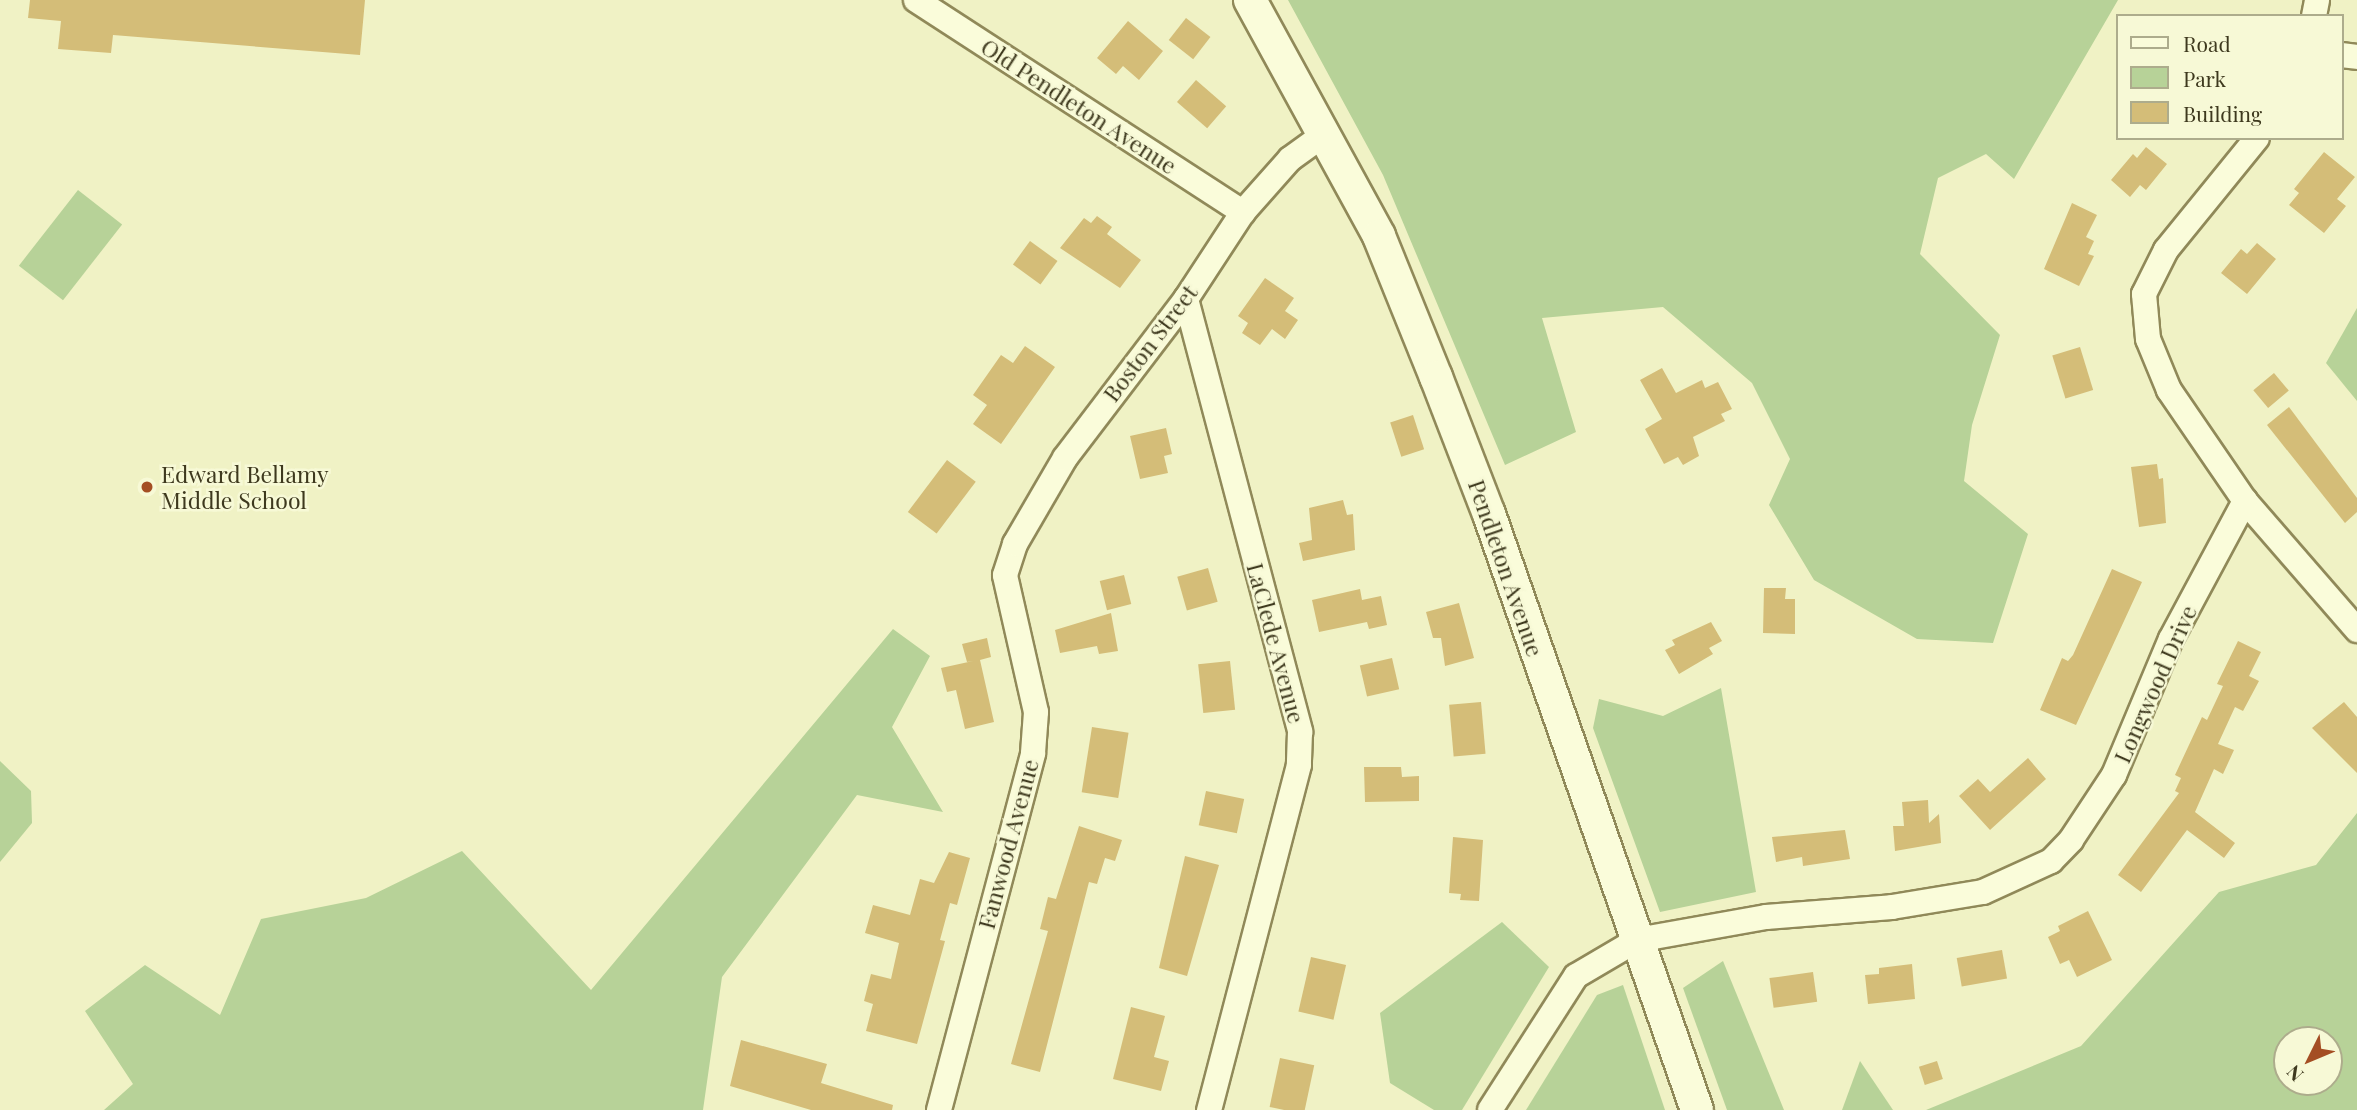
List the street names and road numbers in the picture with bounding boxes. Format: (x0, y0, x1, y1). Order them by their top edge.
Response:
street label: Old Pendleton Avenue (976, 32, 1182, 180)
street label: Boston Street (1097, 279, 1203, 407)
street label: Pendleton Avenue (1463, 476, 1549, 660)
street label: LaClede Avenue (1241, 560, 1311, 726)
street label: Longwood Drive (2108, 601, 2202, 767)
street label: Fanwood Avenue (972, 756, 1044, 932)

